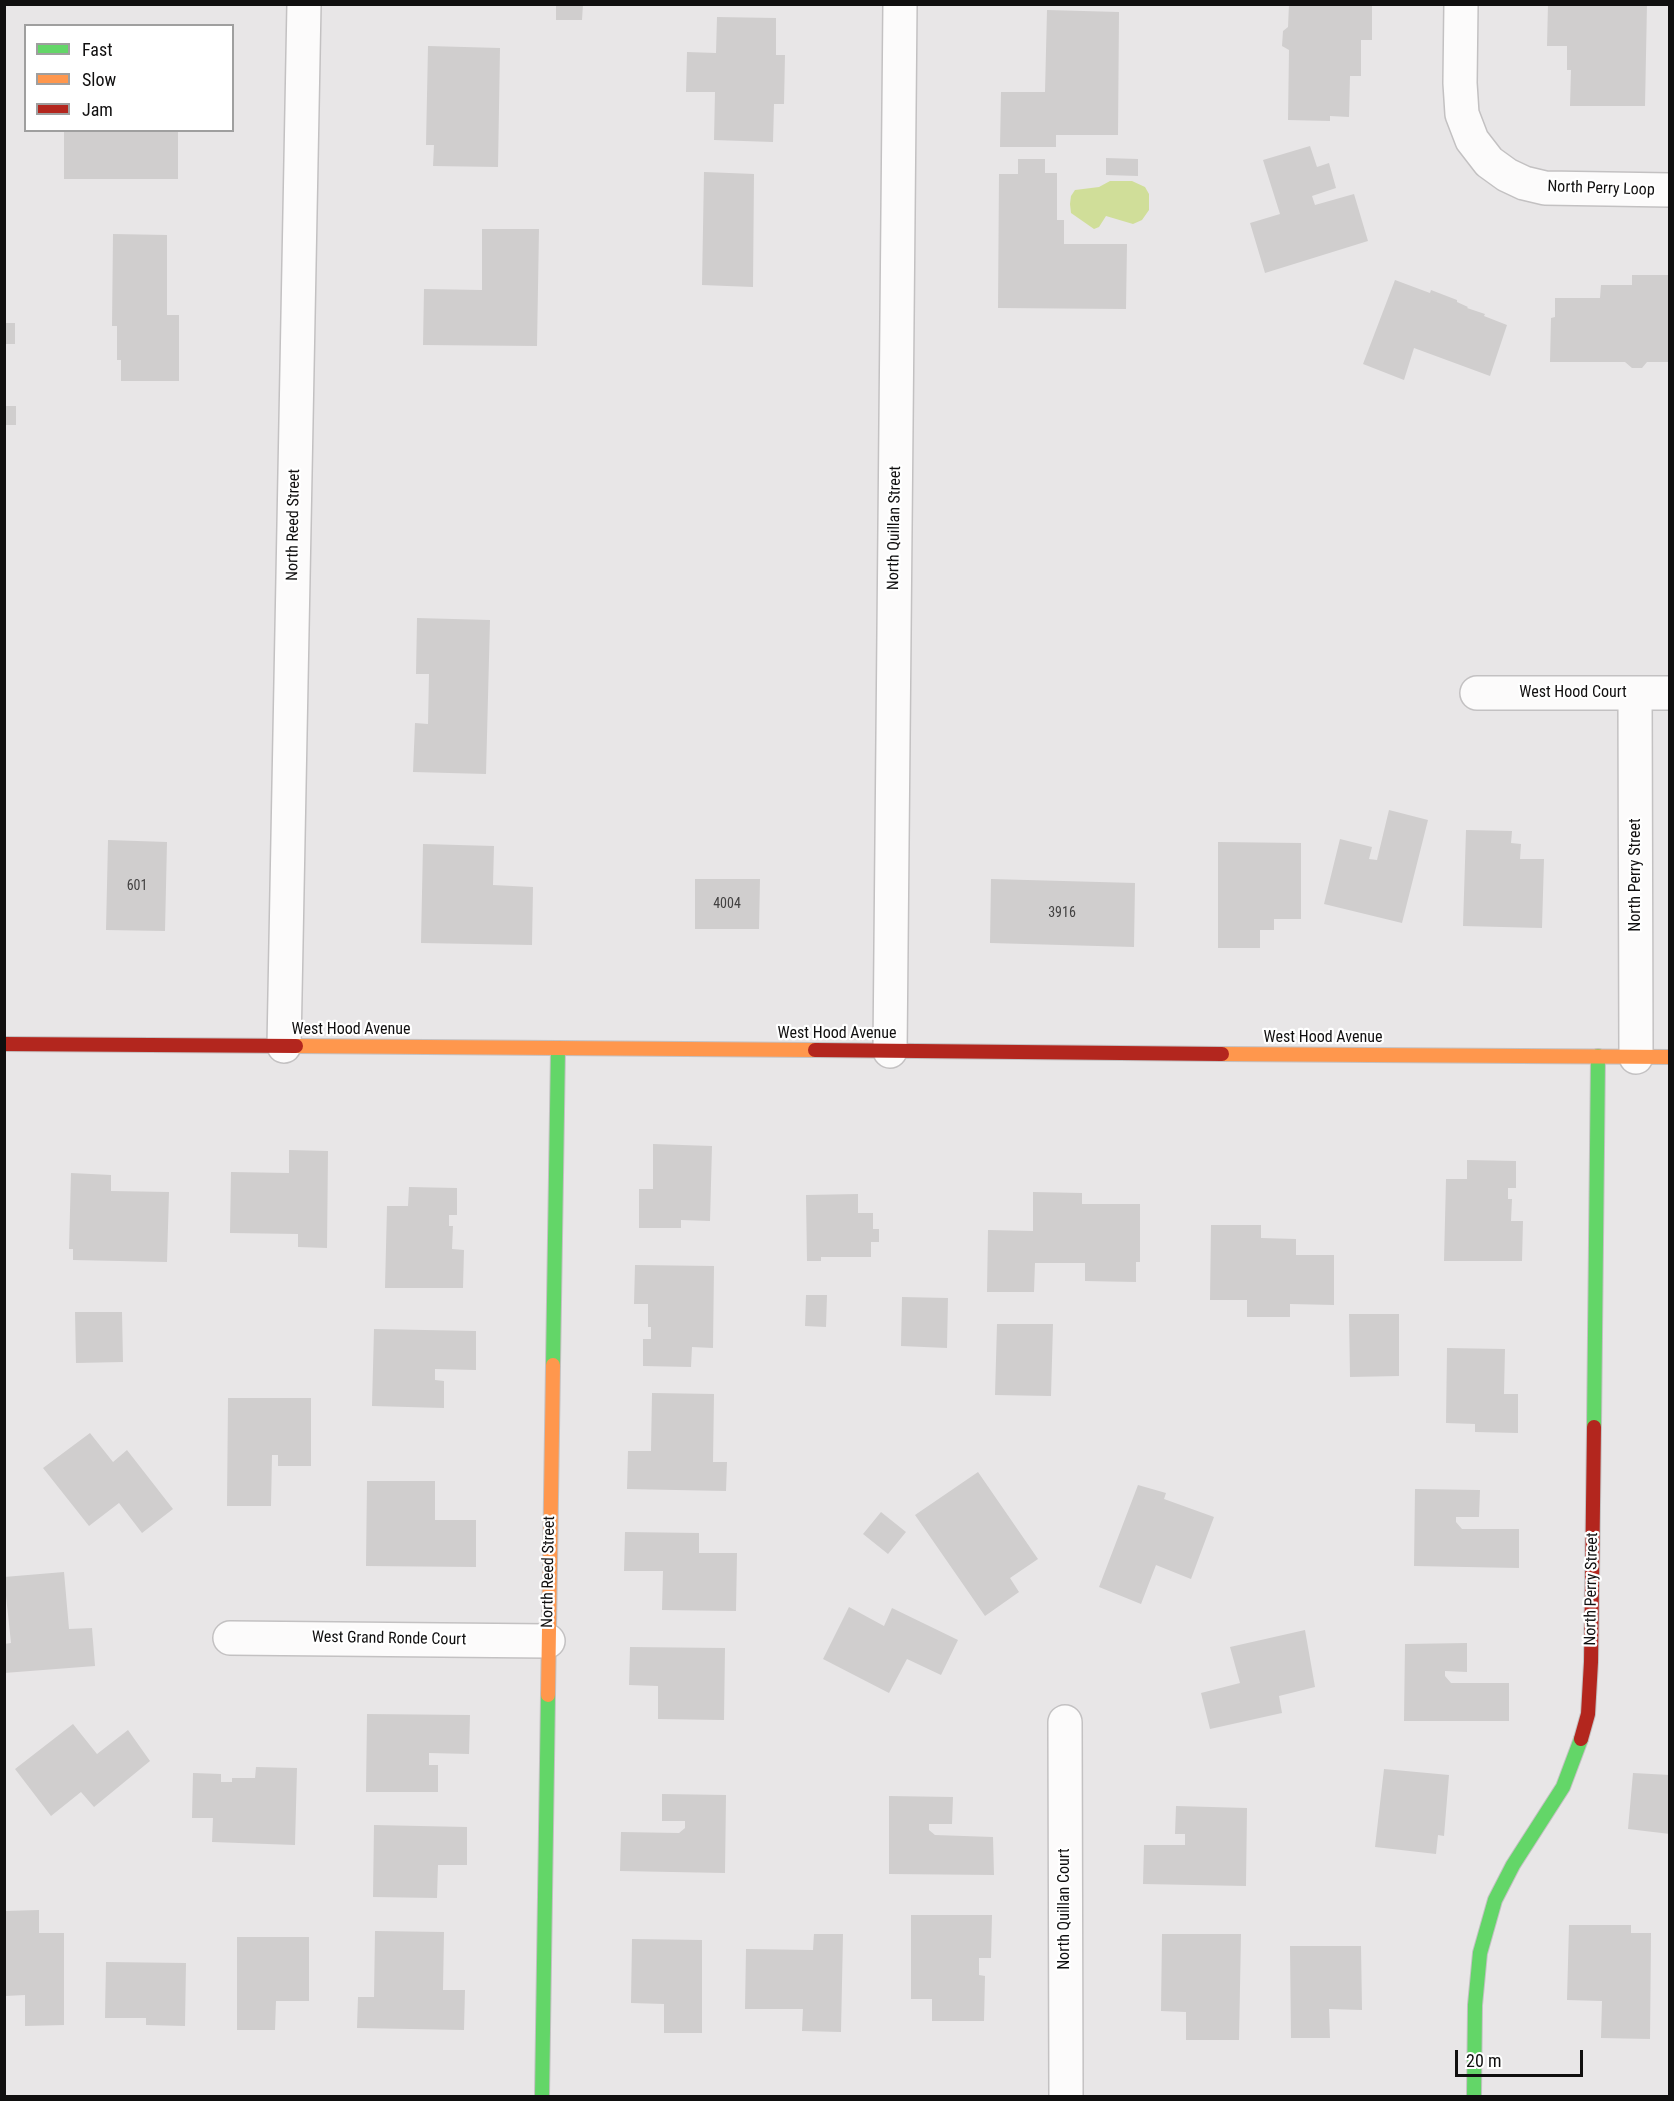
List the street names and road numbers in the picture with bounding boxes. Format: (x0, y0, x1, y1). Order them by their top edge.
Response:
street label: North Perry Loop (1547, 178, 1655, 200)
street label: North Quillan Street (884, 466, 906, 590)
street label: North Reed Street (283, 469, 305, 581)
street label: West Hood Court (1519, 683, 1627, 703)
street label: North Perry Street (1626, 818, 1646, 932)
street label: West Hood Avenue (292, 1020, 410, 1040)
street label: West Hood Avenue (778, 1024, 896, 1044)
street label: West Hood Avenue (1264, 1028, 1382, 1048)
street label: North Reed Street (538, 1516, 560, 1628)
street label: North Perry Street (1581, 1532, 1603, 1646)
street label: West Grand Ronde Court (312, 1628, 466, 1650)
street label: North Quillan Court (1055, 1848, 1075, 1970)

